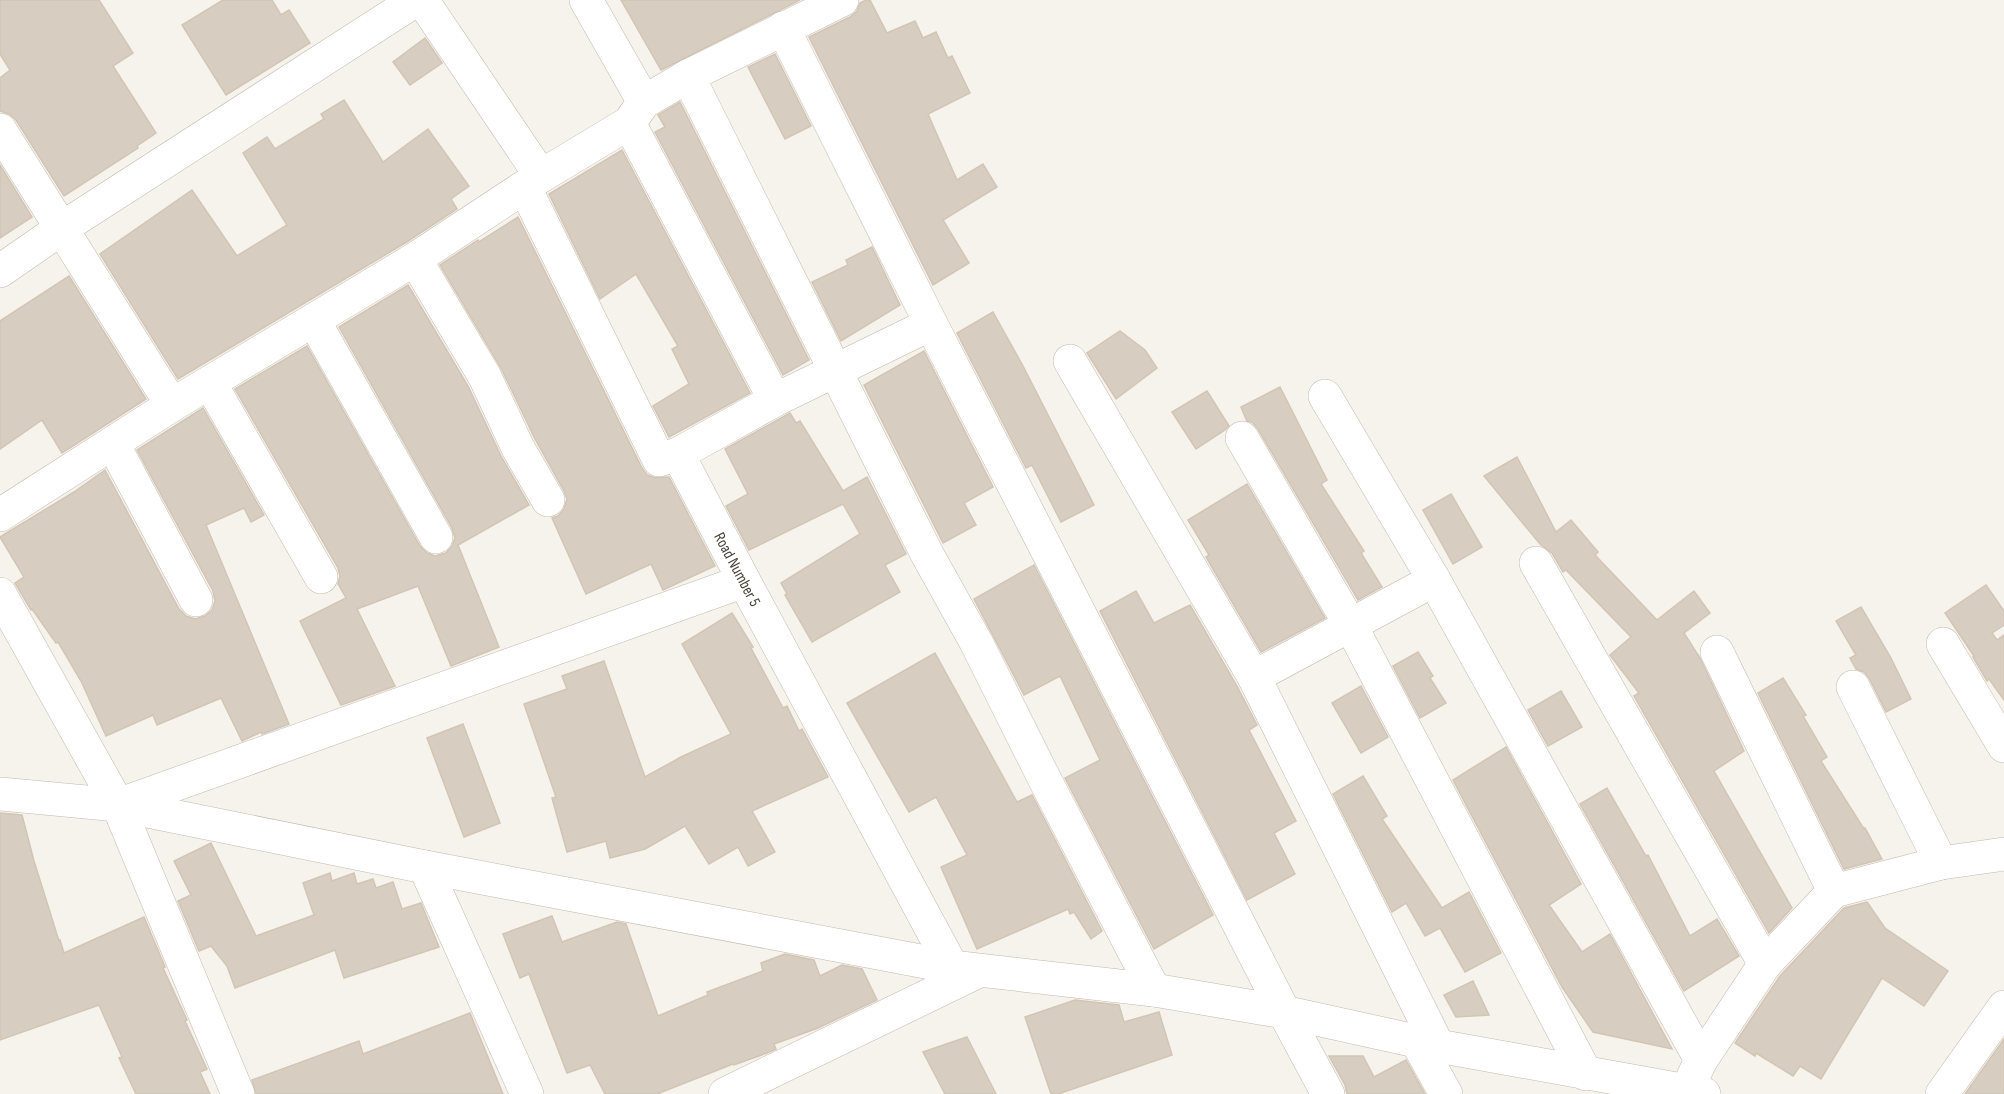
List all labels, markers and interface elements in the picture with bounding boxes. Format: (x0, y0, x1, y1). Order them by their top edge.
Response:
street label: Road Number 5 (709, 530, 764, 610)

